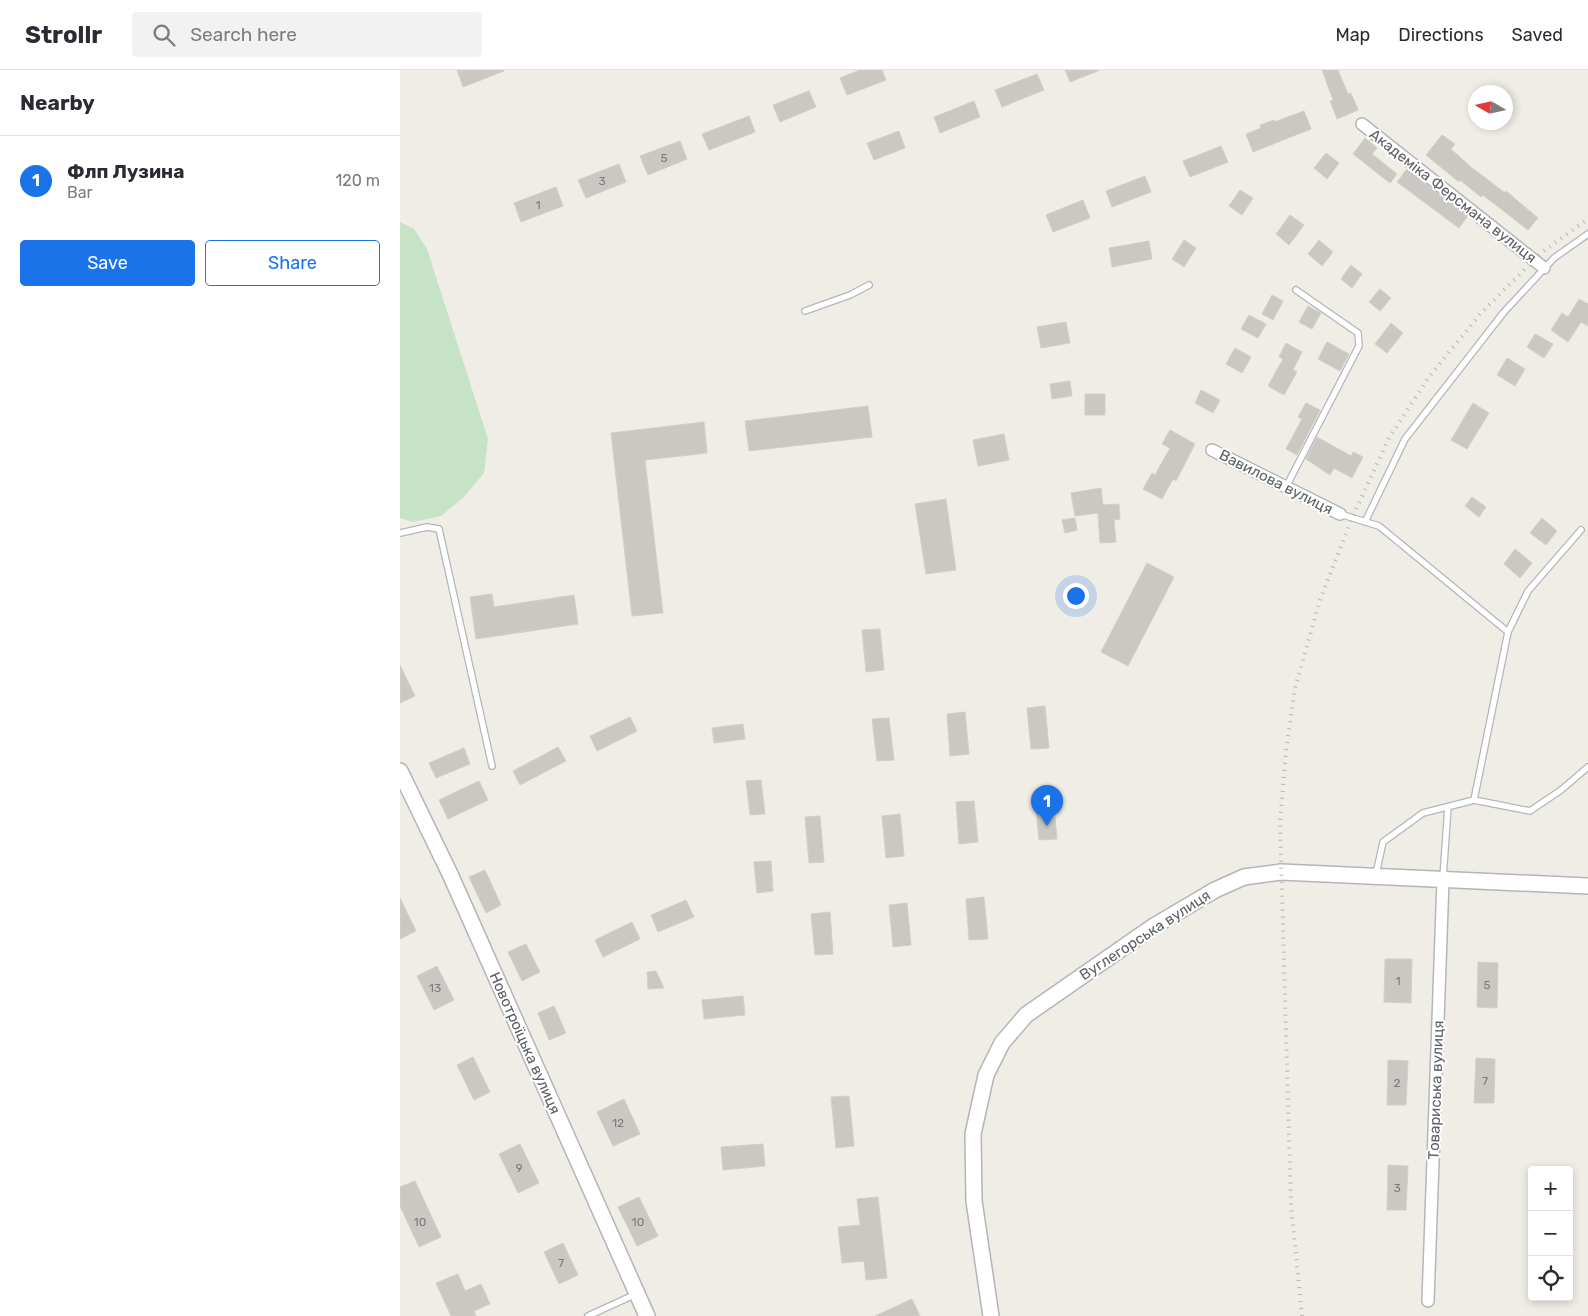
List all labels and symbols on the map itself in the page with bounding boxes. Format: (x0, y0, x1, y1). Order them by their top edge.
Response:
north arrow (1468, 85, 1513, 130)
street label: Академіка Ферсмана вулиця (1366, 125, 1540, 267)
house number: 5 (660, 151, 668, 165)
house number: 3 (598, 174, 606, 188)
house number: 1 (535, 198, 541, 212)
street label: Вавилова вулиця (1216, 446, 1336, 518)
your location (1063, 583, 1089, 609)
pin: 1 (1031, 785, 1063, 826)
street label: Вуглегорська вулиця (1076, 886, 1214, 984)
street label: Новотроїцька вулиця (486, 969, 564, 1117)
house number: 1 (1395, 974, 1401, 988)
house number: 5 (1483, 978, 1491, 992)
house number: 13 (429, 981, 441, 995)
street label: Товариська вулиця (1425, 1020, 1447, 1160)
house number: 7 (1482, 1074, 1488, 1088)
house number: 2 (1393, 1076, 1401, 1090)
house number: 12 (612, 1116, 624, 1130)
house number: 9 (515, 1161, 523, 1175)
house number: 3 (1393, 1181, 1401, 1195)
house number: 10 (414, 1215, 426, 1229)
house number: 10 (632, 1215, 644, 1229)
house number: 7 (558, 1256, 564, 1270)

